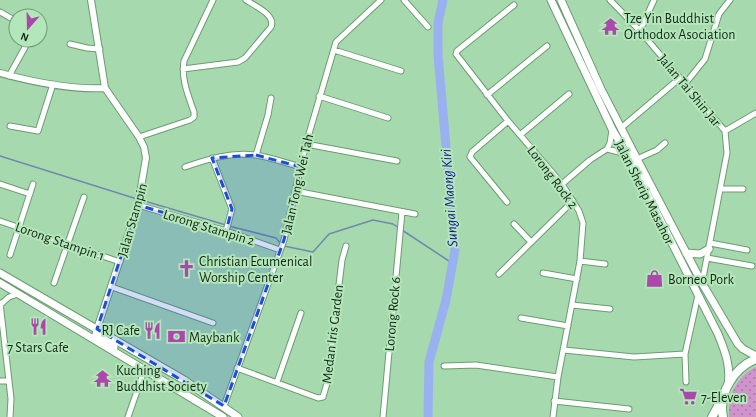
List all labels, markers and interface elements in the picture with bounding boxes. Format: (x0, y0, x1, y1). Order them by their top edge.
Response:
north arrow (8, 8, 48, 48)
place label: Tze Yin Buddhist Orthodox Asociation (624, 12, 736, 42)
temple icon: Tze Yin Buddhist Orthodox Asociation (601, 16, 621, 36)
text: N (19, 30, 30, 43)
street label: Jalan Tai Shin Jar (655, 52, 724, 130)
street label: Jalan Tong Wei Tah (280, 133, 316, 236)
street label: Jalan Sherip Masahor (612, 138, 677, 247)
street label: Lorong Rock 2 (524, 144, 580, 212)
water label: Sungai Maong Kiri (439, 148, 460, 248)
street label: Jalan Stampin (116, 182, 150, 259)
street label: Lorong Stampin 2 (161, 207, 256, 249)
street label: Lorong Stampin 1 (13, 220, 106, 264)
place label: Christian Ecumenical Worship Center (199, 255, 312, 285)
church icon: Christian Ecumenical Worship Center (176, 259, 196, 279)
shop icon: Borneo Pork (645, 269, 665, 289)
place label: Borneo Pork (668, 273, 734, 287)
street label: Lorong Rock 6 (383, 276, 403, 352)
street label: Medan Iris Garden (320, 284, 346, 384)
restaurant icon: 7 Stars Cafe (28, 317, 48, 337)
restaurant icon: RJ Cafe (143, 320, 163, 340)
place label: RJ Cafe (102, 324, 140, 338)
bank icon: Maybank (166, 327, 186, 347)
place label: Maybank (189, 331, 240, 345)
place label: 7 Stars Cafe (7, 341, 69, 355)
place label: Kuching Buddhist Society (116, 364, 207, 394)
temple icon: Kuching Buddhist Society (93, 368, 113, 388)
supermarket icon: 7-Eleven (678, 387, 698, 407)
place label: 7-Eleven (701, 391, 747, 405)

